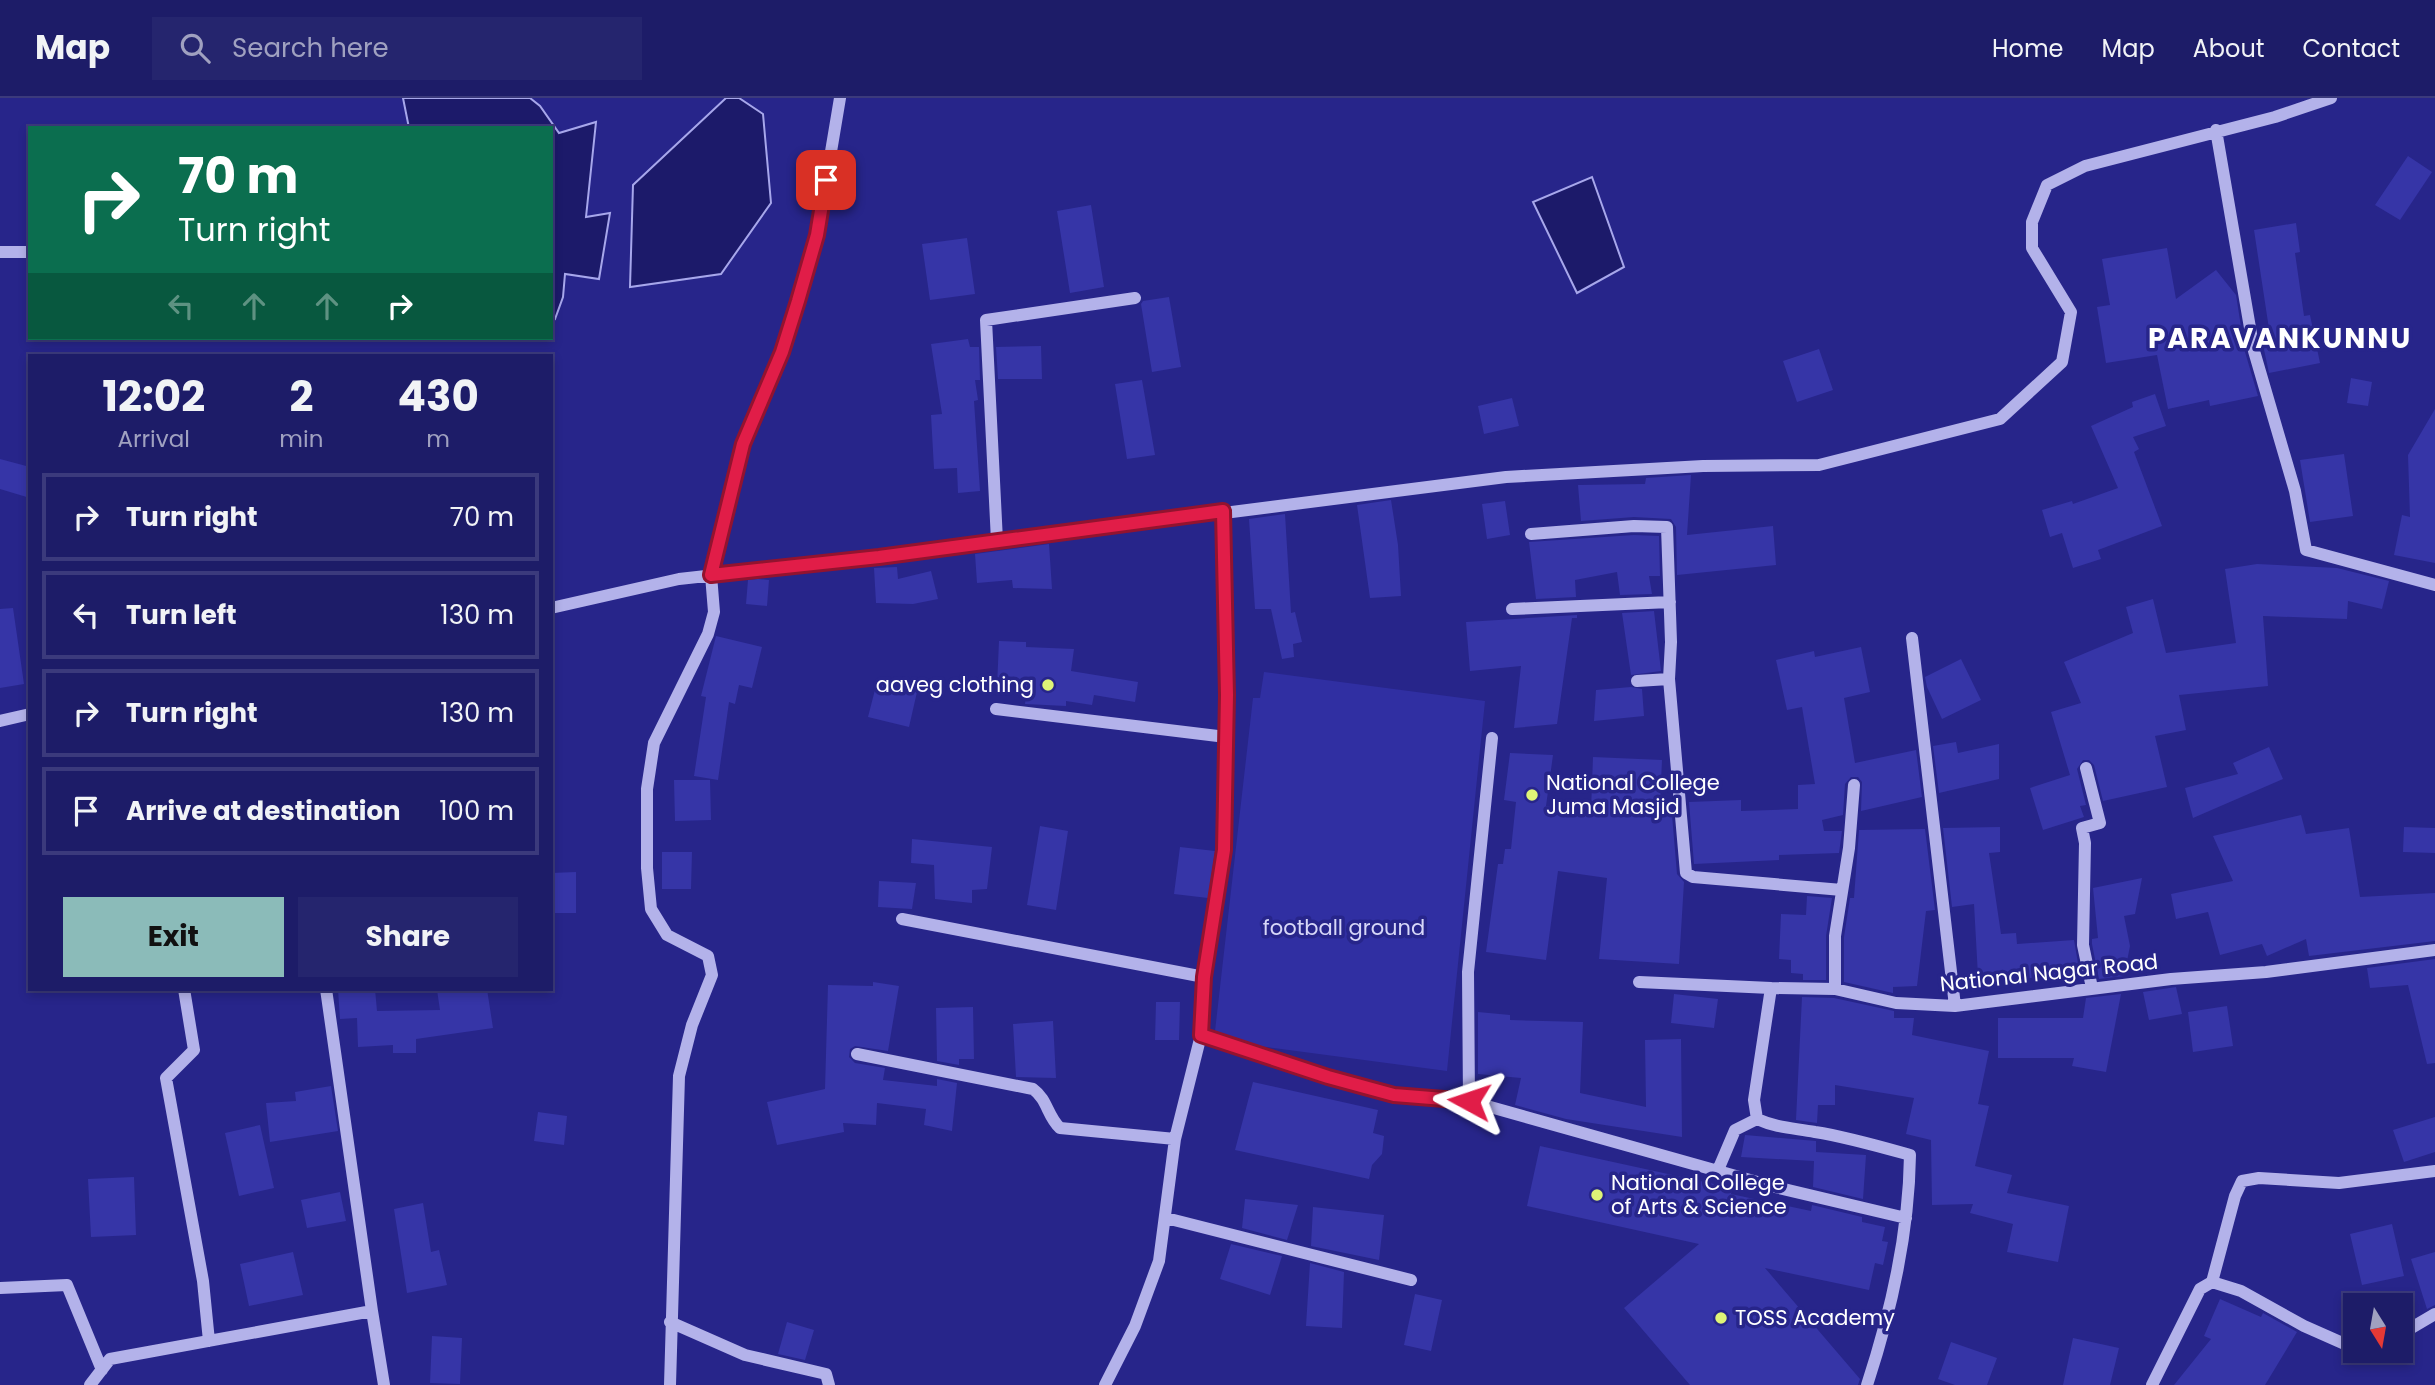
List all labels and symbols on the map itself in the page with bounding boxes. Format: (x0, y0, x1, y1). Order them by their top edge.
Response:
pin (796, 150, 856, 210)
district label: PARAVANKUNNU (2148, 319, 2412, 358)
place label: aaveg clothing (876, 670, 1034, 699)
marker: aaveg clothing (1040, 677, 1056, 693)
place label: National College Juma Masjid (1546, 768, 1720, 821)
marker: National College Juma Masjid (1524, 787, 1540, 803)
park label: football ground (1263, 913, 1425, 942)
street label: National Nagar Road (1939, 947, 2159, 998)
position arrow (1432, 1064, 1506, 1138)
place label: National College of Arts & Science (1611, 1168, 1787, 1221)
marker: National College of Arts & Science (1589, 1187, 1605, 1203)
north arrow (2343, 1293, 2413, 1363)
place label: TOSS Academy (1735, 1303, 1895, 1332)
marker: TOSS Academy (1713, 1310, 1729, 1326)

